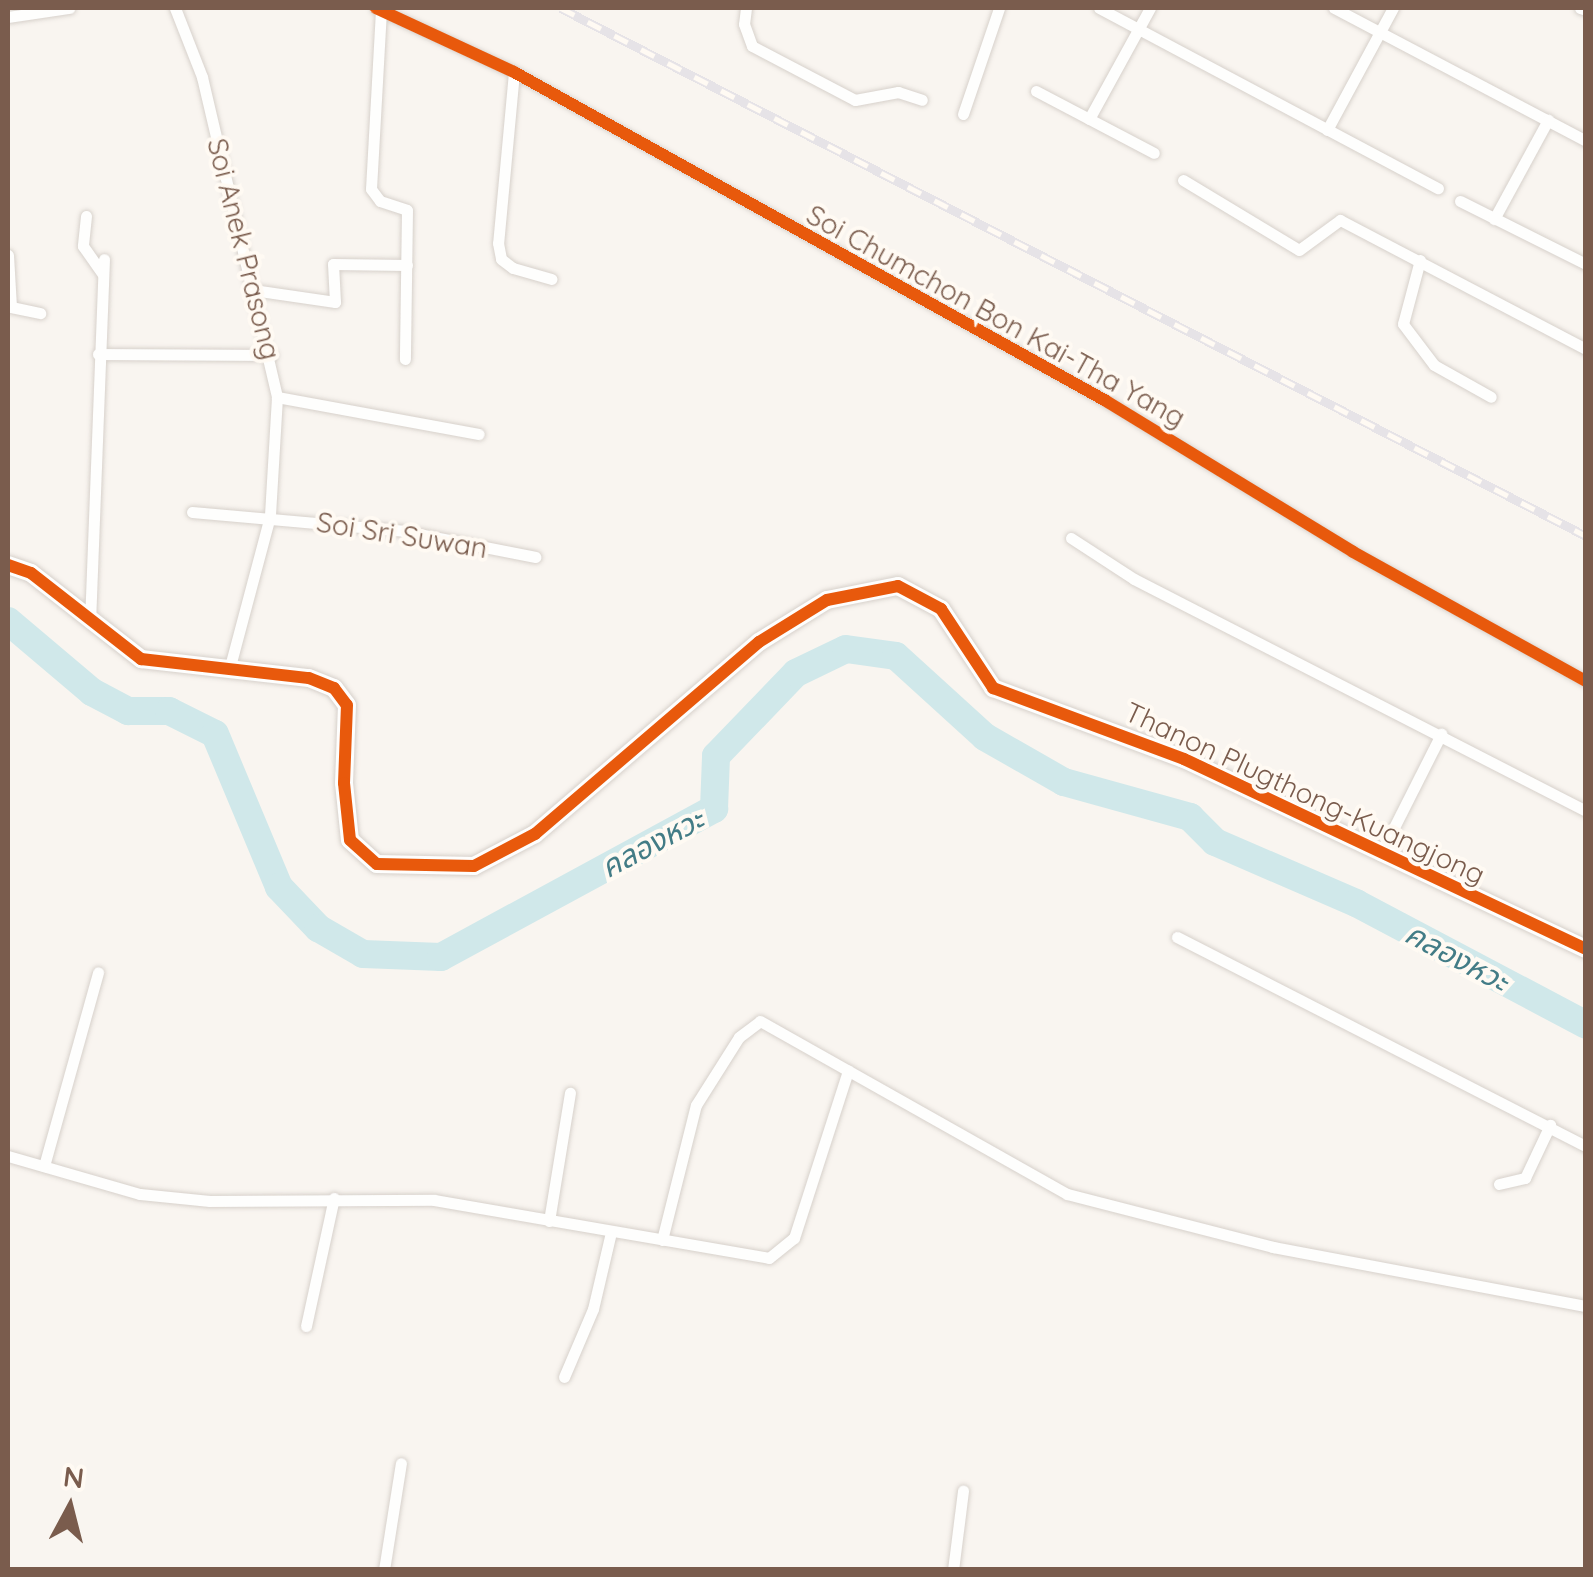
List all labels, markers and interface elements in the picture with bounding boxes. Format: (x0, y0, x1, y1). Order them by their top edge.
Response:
street label: Soi Anek Prasong (200, 135, 288, 363)
street label: Soi Chumchon Bon Kai-Tha Yang (801, 198, 1191, 434)
street label: Soi Sri Suwan (314, 505, 490, 565)
street label: Thanon Plugthong-Kuangjong (1120, 695, 1490, 891)
water label: คลองหวะ (594, 801, 710, 885)
water label: คลองหวะ (1399, 915, 1515, 999)
north arrow (20, 1457, 120, 1557)
text: N (61, 1458, 86, 1495)

